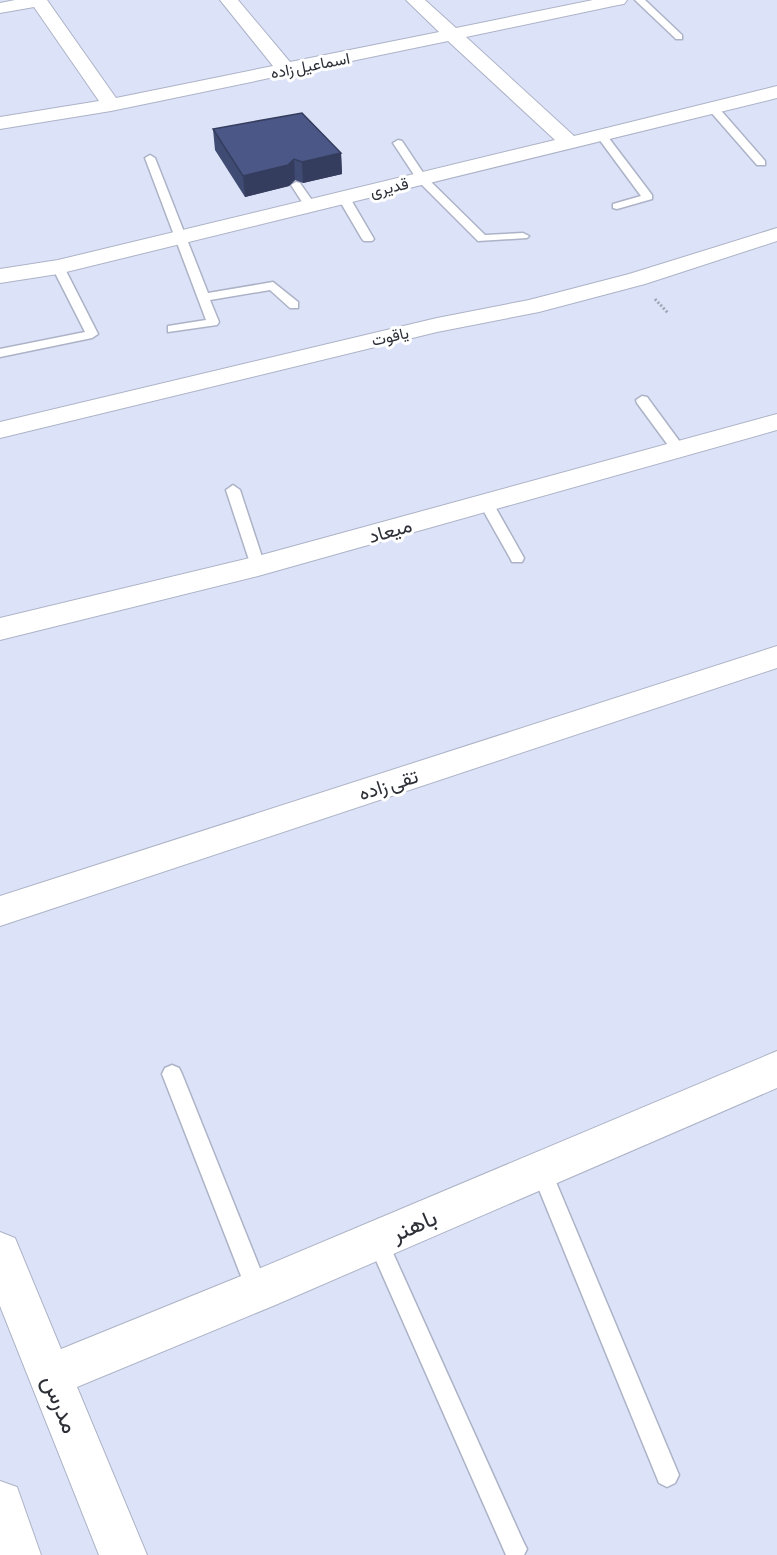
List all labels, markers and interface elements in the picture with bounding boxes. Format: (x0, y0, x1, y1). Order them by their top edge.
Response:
street label: اسماعیل زاده (269, 48, 352, 83)
street label: قدیری (368, 174, 410, 202)
street label: یاقوت (370, 323, 411, 351)
street label: میعاد (366, 513, 415, 548)
street label: تقی زاده (355, 764, 421, 806)
street label: باهنر (386, 1203, 442, 1249)
street label: مدرس (35, 1371, 85, 1438)

